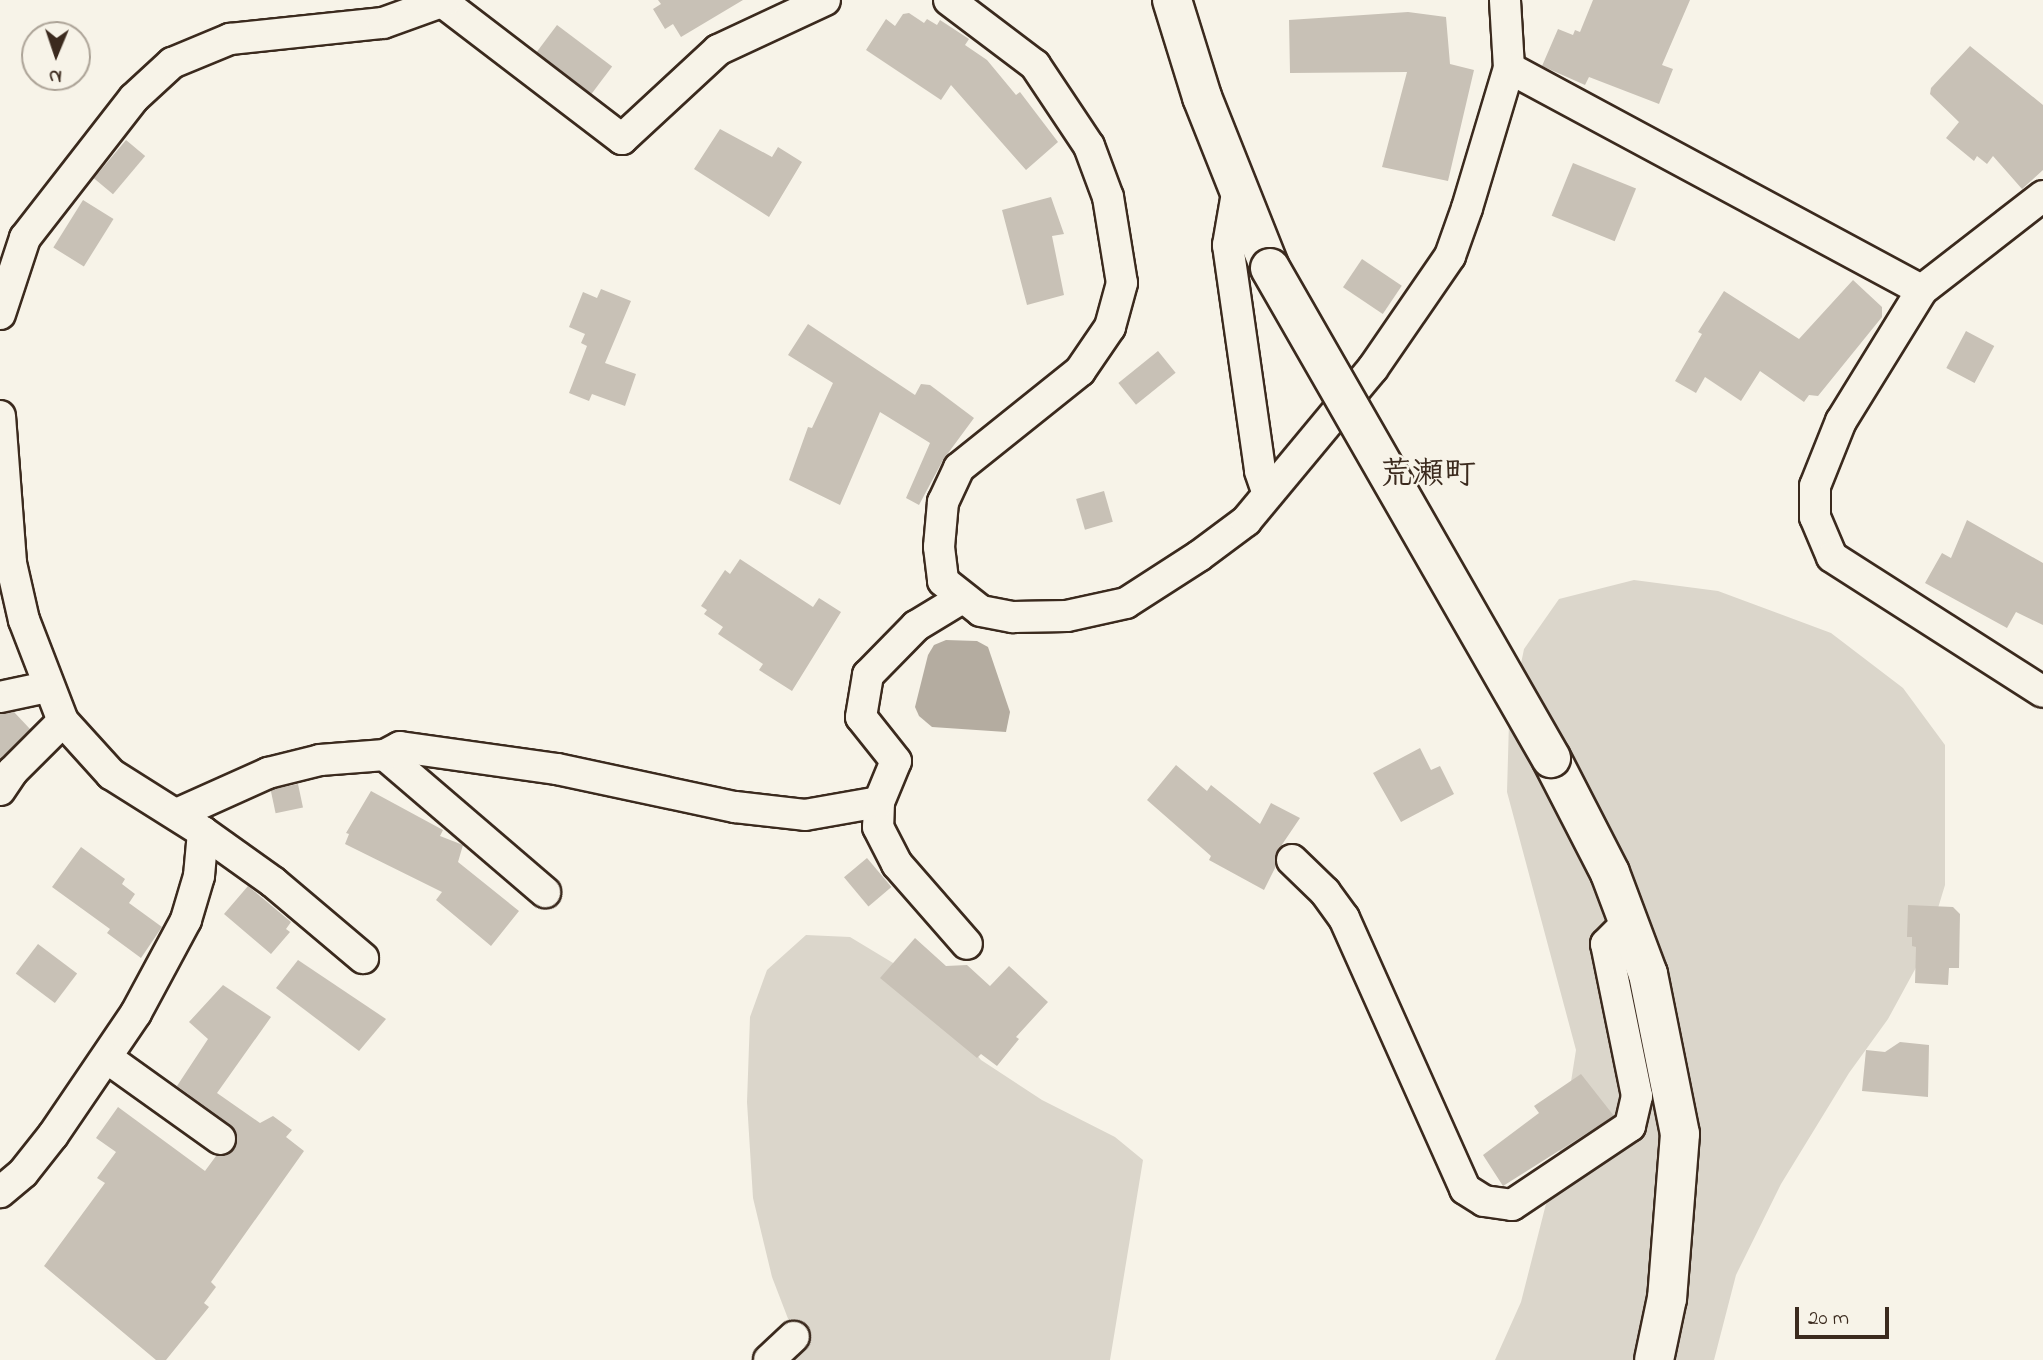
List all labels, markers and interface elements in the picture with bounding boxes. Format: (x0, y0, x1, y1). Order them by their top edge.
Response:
north arrow (21, 21, 91, 91)
text: N (48, 62, 62, 89)
district label: 荒瀬町 (1380, 457, 1476, 495)
scale bar (1798, 1294, 1892, 1338)
text: 20 m (1808, 1304, 1849, 1334)

